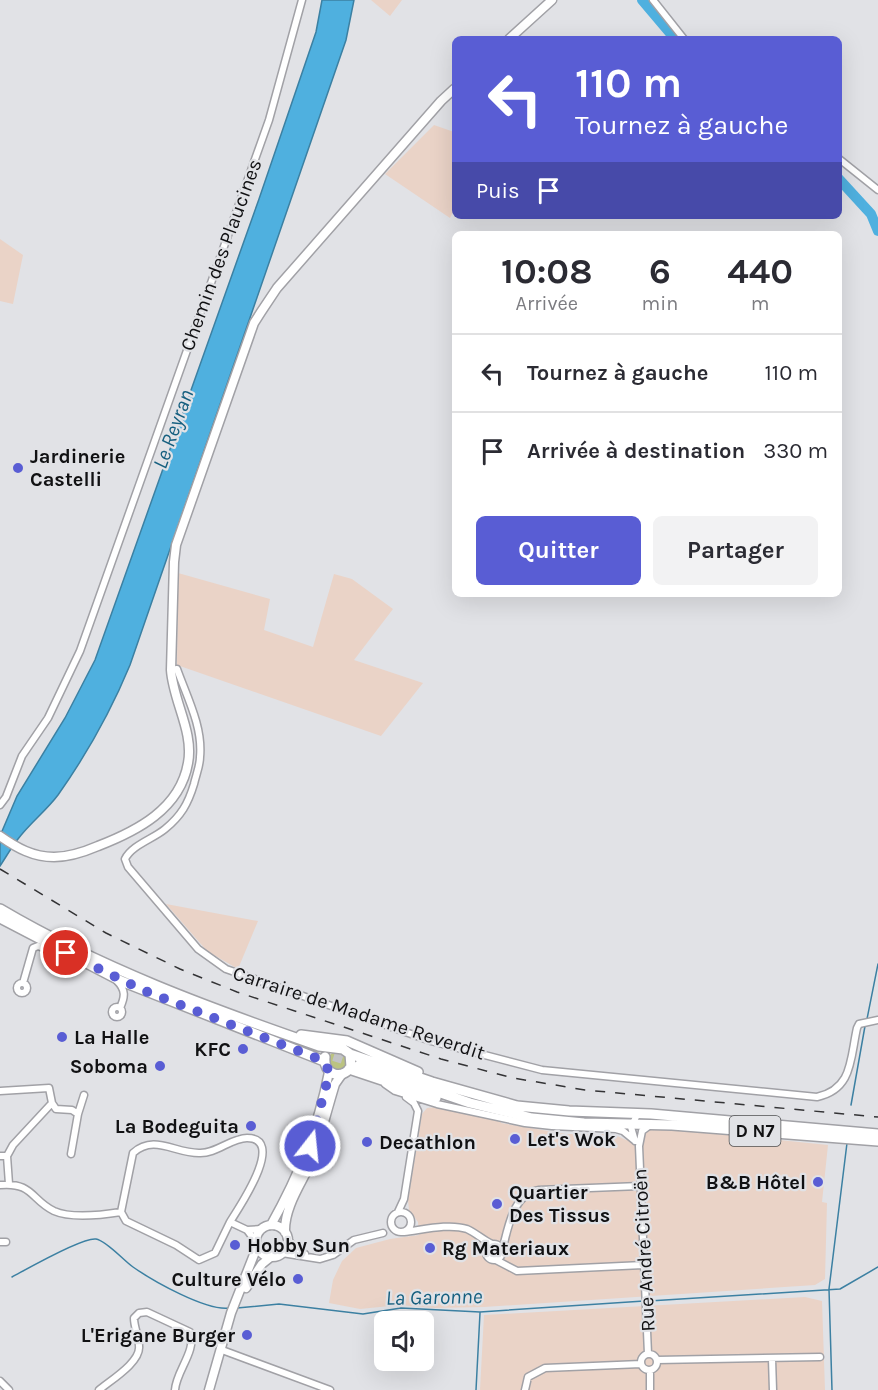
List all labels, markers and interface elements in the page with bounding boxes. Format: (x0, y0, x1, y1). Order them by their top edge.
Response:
text: 110 m (575, 58, 682, 108)
icon: left (476, 60, 554, 138)
text: Tournez à gauche (575, 109, 788, 141)
street label: Chemin des Plaucines (176, 156, 266, 354)
icon: arrive (532, 174, 565, 207)
text: Puis (476, 178, 520, 204)
text: 10:08 (501, 250, 592, 292)
text: 6 (649, 250, 671, 292)
text: 440 (727, 250, 793, 292)
text: Arrivée (515, 292, 578, 315)
text: min (641, 292, 678, 315)
text: m (751, 292, 769, 315)
icon: left (476, 357, 509, 390)
text: Tournez à gauche (527, 360, 708, 386)
text: 110 m (765, 360, 818, 386)
water label: Le Reyran (148, 386, 198, 472)
icon: arrive (476, 435, 509, 468)
text: Arrivée à destination (527, 438, 745, 464)
text: 330 m (763, 438, 828, 464)
place label: Jardinerie Castelli (30, 445, 125, 491)
marker: Jardinerie Castelli (11, 461, 25, 475)
button: Quitter (476, 516, 641, 585)
button: Partager (653, 516, 818, 585)
pin (40, 927, 91, 978)
icon: arrive (49, 936, 82, 969)
street label: Carraire de Madame Reverdit (230, 961, 488, 1065)
place label: La Halle (74, 1026, 149, 1049)
marker: La Halle (55, 1030, 69, 1044)
place label: KFC (194, 1038, 231, 1061)
marker: KFC (236, 1042, 250, 1056)
place label: Soboma (70, 1055, 148, 1078)
marker: Soboma (153, 1059, 167, 1073)
position arrow (278, 1114, 342, 1178)
place label: La Bodeguita (115, 1115, 239, 1138)
road number: D N7 (730, 1116, 780, 1146)
marker: La Bodeguita (244, 1119, 258, 1133)
place label: Let's Wok (527, 1128, 616, 1151)
place label: Decathlon (379, 1131, 476, 1154)
marker: Let's Wok (508, 1132, 522, 1146)
marker: Decathlon (360, 1135, 374, 1149)
street label: Rue André Citroën (628, 1168, 660, 1332)
place label: B&B Hôtel (706, 1171, 806, 1194)
marker: B&B Hôtel (811, 1175, 825, 1189)
place label: Quartier Des Tissus (509, 1181, 610, 1227)
marker: Quartier Des Tissus (490, 1197, 504, 1211)
place label: Hobby Sun (247, 1234, 350, 1257)
place label: Rg Materiaux (442, 1237, 569, 1260)
marker: Hobby Sun (228, 1238, 242, 1252)
marker: Rg Materiaux (423, 1241, 437, 1255)
place label: Culture Vélo (172, 1268, 286, 1291)
marker: Culture Vélo (291, 1272, 305, 1286)
water label: La Garonne (385, 1284, 483, 1310)
map controls (374, 1311, 434, 1371)
button: sound (374, 1311, 434, 1371)
place label: L'Erigane Burger (81, 1324, 235, 1347)
marker: L'Erigane Burger (240, 1328, 254, 1342)

